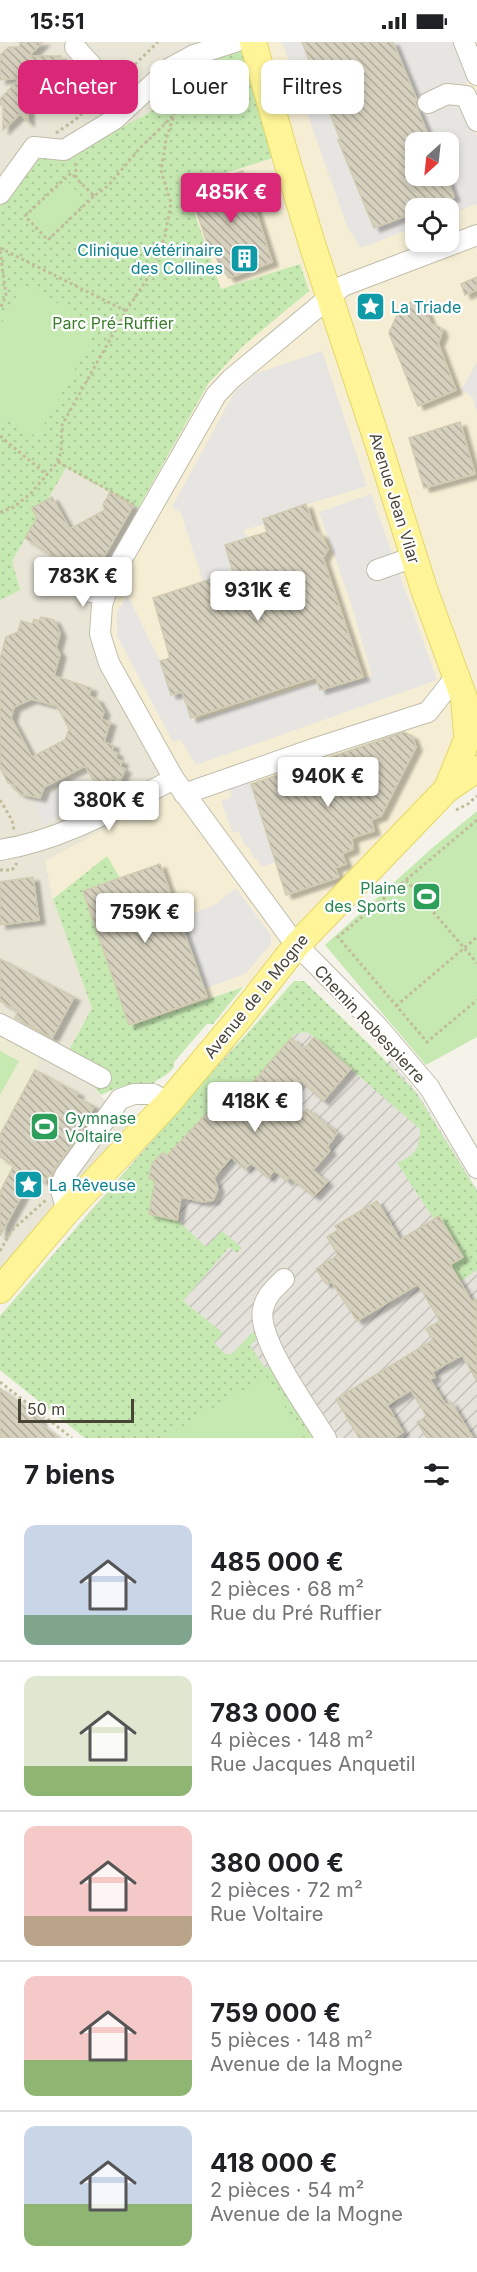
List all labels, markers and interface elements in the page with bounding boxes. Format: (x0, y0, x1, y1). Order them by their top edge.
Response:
text: 15:51 (30, 8, 84, 34)
chip: Acheter (18, 60, 138, 114)
chip: Louer (150, 60, 249, 114)
chip: Filtres (261, 60, 364, 114)
north arrow (405, 132, 459, 186)
map controls (405, 132, 459, 252)
pin: 485K € (182, 173, 280, 224)
text: 485K € (195, 180, 267, 204)
button: locate (405, 198, 459, 252)
place label: Clinique vétérinaire des Collines (77, 240, 223, 278)
building icon: Clinique vétérinaire des Collines (228, 243, 260, 275)
place icon: La Triade (354, 291, 386, 323)
place label: La Triade (391, 297, 461, 317)
park label: Parc Pré-Ruffier (52, 313, 174, 333)
street label: Avenue Jean Vilar (366, 430, 424, 566)
pin: 783K € (34, 557, 132, 608)
text: 783K € (48, 564, 118, 588)
pin: 931K € (209, 571, 307, 622)
text: 931K € (224, 578, 292, 602)
pin: 940K € (279, 757, 377, 808)
text: 940K € (292, 764, 364, 788)
pin: 380K € (60, 781, 158, 832)
text: 380K € (73, 788, 145, 812)
place label: Plaine des Sports (324, 878, 406, 916)
sports icon: Plaine des Sports (411, 881, 443, 913)
pin: 759K € (96, 893, 194, 944)
text: 759K € (110, 900, 180, 924)
street label: Avenue de la Mogne (200, 930, 312, 1062)
street label: Chemin Robespierre (310, 961, 430, 1087)
pin: 418K € (206, 1082, 304, 1133)
text: 418K € (221, 1089, 289, 1113)
place label: Gymnase Voltaire (65, 1108, 136, 1146)
sports icon: Gymnase Voltaire (28, 1111, 60, 1143)
place icon: La Rêveuse (12, 1169, 44, 1201)
place label: La Rêveuse (49, 1175, 136, 1195)
scale bar (18, 1396, 134, 1424)
text: 50 m (27, 1399, 65, 1419)
icon: filters (420, 1458, 453, 1491)
text: 7 biens (24, 1459, 115, 1490)
text: 485 000 € (210, 1546, 344, 1577)
icon: home (72, 1549, 144, 1621)
text: 2 pièces · 68 m² (210, 1577, 364, 1601)
text: Rue du Pré Ruffier (210, 1601, 382, 1625)
text: 783 000 € (210, 1697, 341, 1728)
icon: home (72, 1700, 144, 1772)
text: 4 pièces · 148 m² (210, 1728, 373, 1752)
text: Rue Jacques Anquetil (210, 1752, 416, 1776)
text: 380 000 € (210, 1847, 344, 1878)
icon: home (72, 1850, 144, 1922)
text: 2 pièces · 72 m² (210, 1878, 363, 1902)
text: Rue Voltaire (210, 1902, 323, 1926)
text: 759 000 € (210, 1997, 341, 2028)
icon: home (72, 2000, 144, 2072)
text: 5 pièces · 148 m² (210, 2028, 373, 2052)
text: Avenue de la Mogne (210, 2052, 403, 2076)
text: 418 000 € (210, 2147, 337, 2178)
icon: home (72, 2150, 144, 2222)
text: 2 pièces · 54 m² (210, 2178, 364, 2202)
text: Avenue de la Mogne (210, 2202, 403, 2226)

